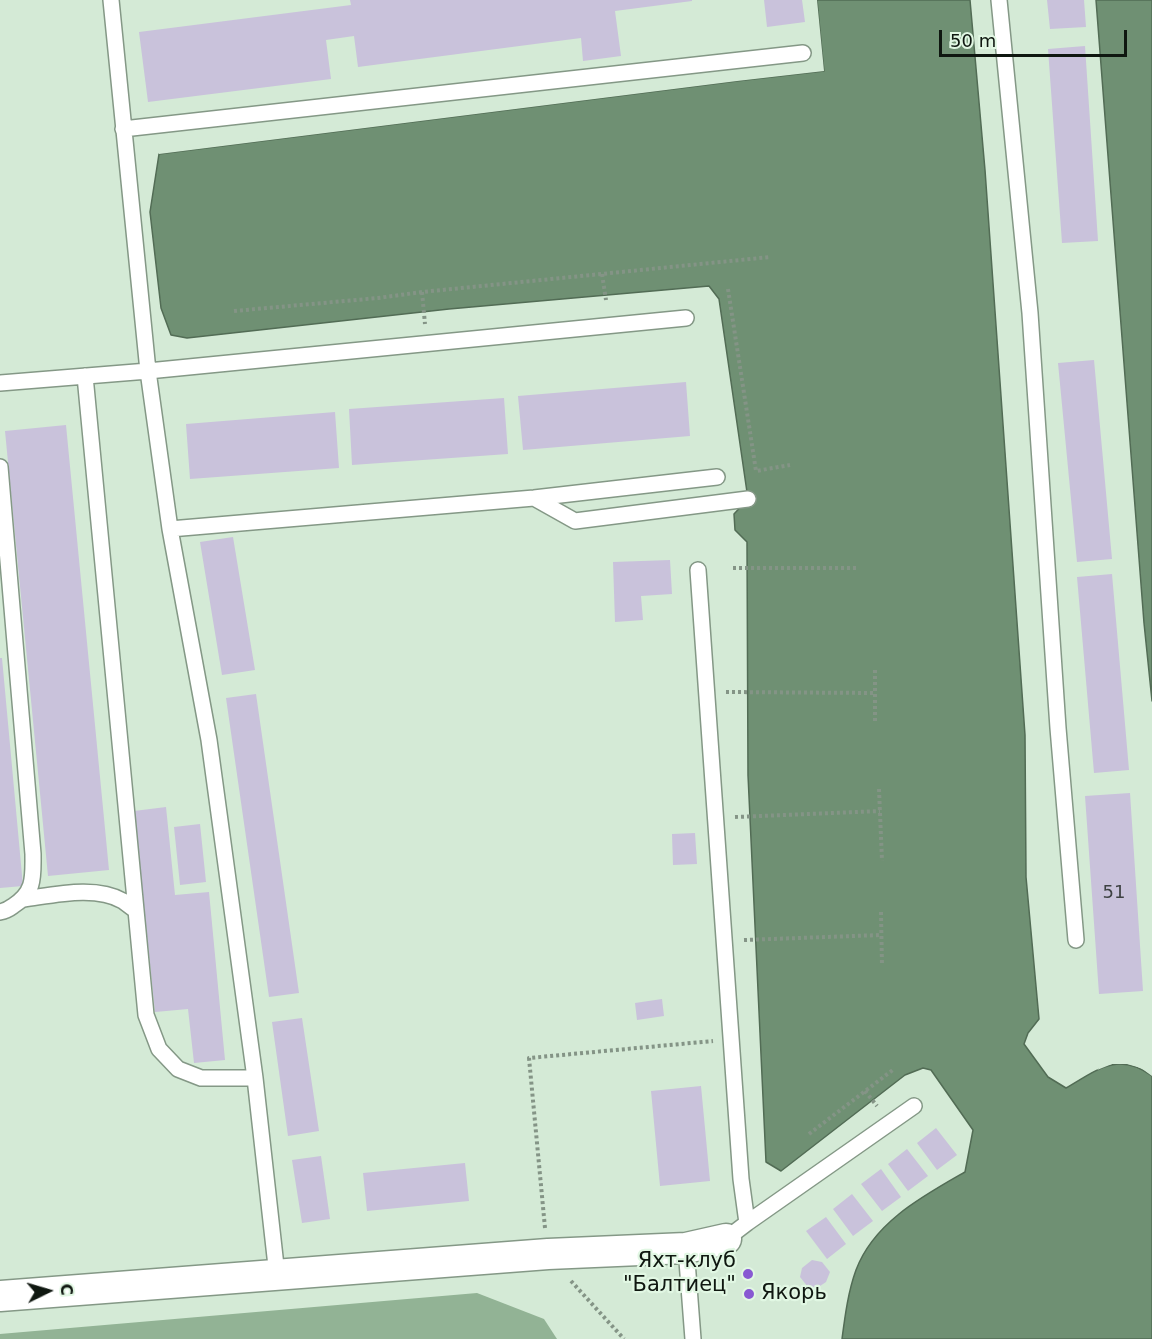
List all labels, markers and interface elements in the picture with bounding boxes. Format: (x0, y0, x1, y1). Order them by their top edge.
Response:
scale bar (942, 18, 1130, 56)
text: 50 m (950, 30, 996, 51)
house number: 51 (1103, 882, 1125, 904)
place label: Яхт-клуб "Балтиец" (623, 1249, 736, 1299)
north arrow (18, 1261, 78, 1321)
marker: Яхт-клуб "Балтиец" (741, 1267, 755, 1281)
place label: Якорь (761, 1281, 827, 1307)
text: С (56, 1283, 76, 1296)
marker: Якорь (742, 1287, 756, 1301)

